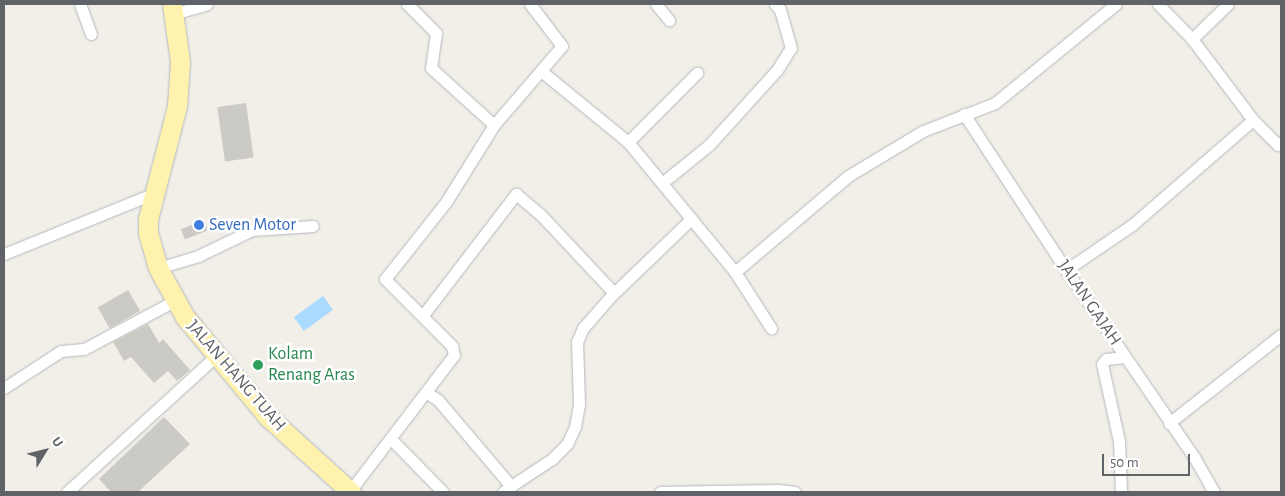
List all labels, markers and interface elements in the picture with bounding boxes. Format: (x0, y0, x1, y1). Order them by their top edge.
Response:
place label: Seven Motor (209, 214, 296, 236)
marker: Seven Motor (193, 219, 205, 231)
street label: JALAN GAJAH (1052, 256, 1126, 350)
street label: JALAN HANG TUAH (182, 316, 290, 436)
place label: Kolam Renang Aras (268, 344, 355, 386)
marker: Kolam Renang Aras (252, 359, 264, 371)
north arrow (20, 426, 70, 476)
text: U (49, 434, 65, 450)
scale bar (1105, 444, 1192, 476)
text: 50 m (1110, 455, 1139, 470)

